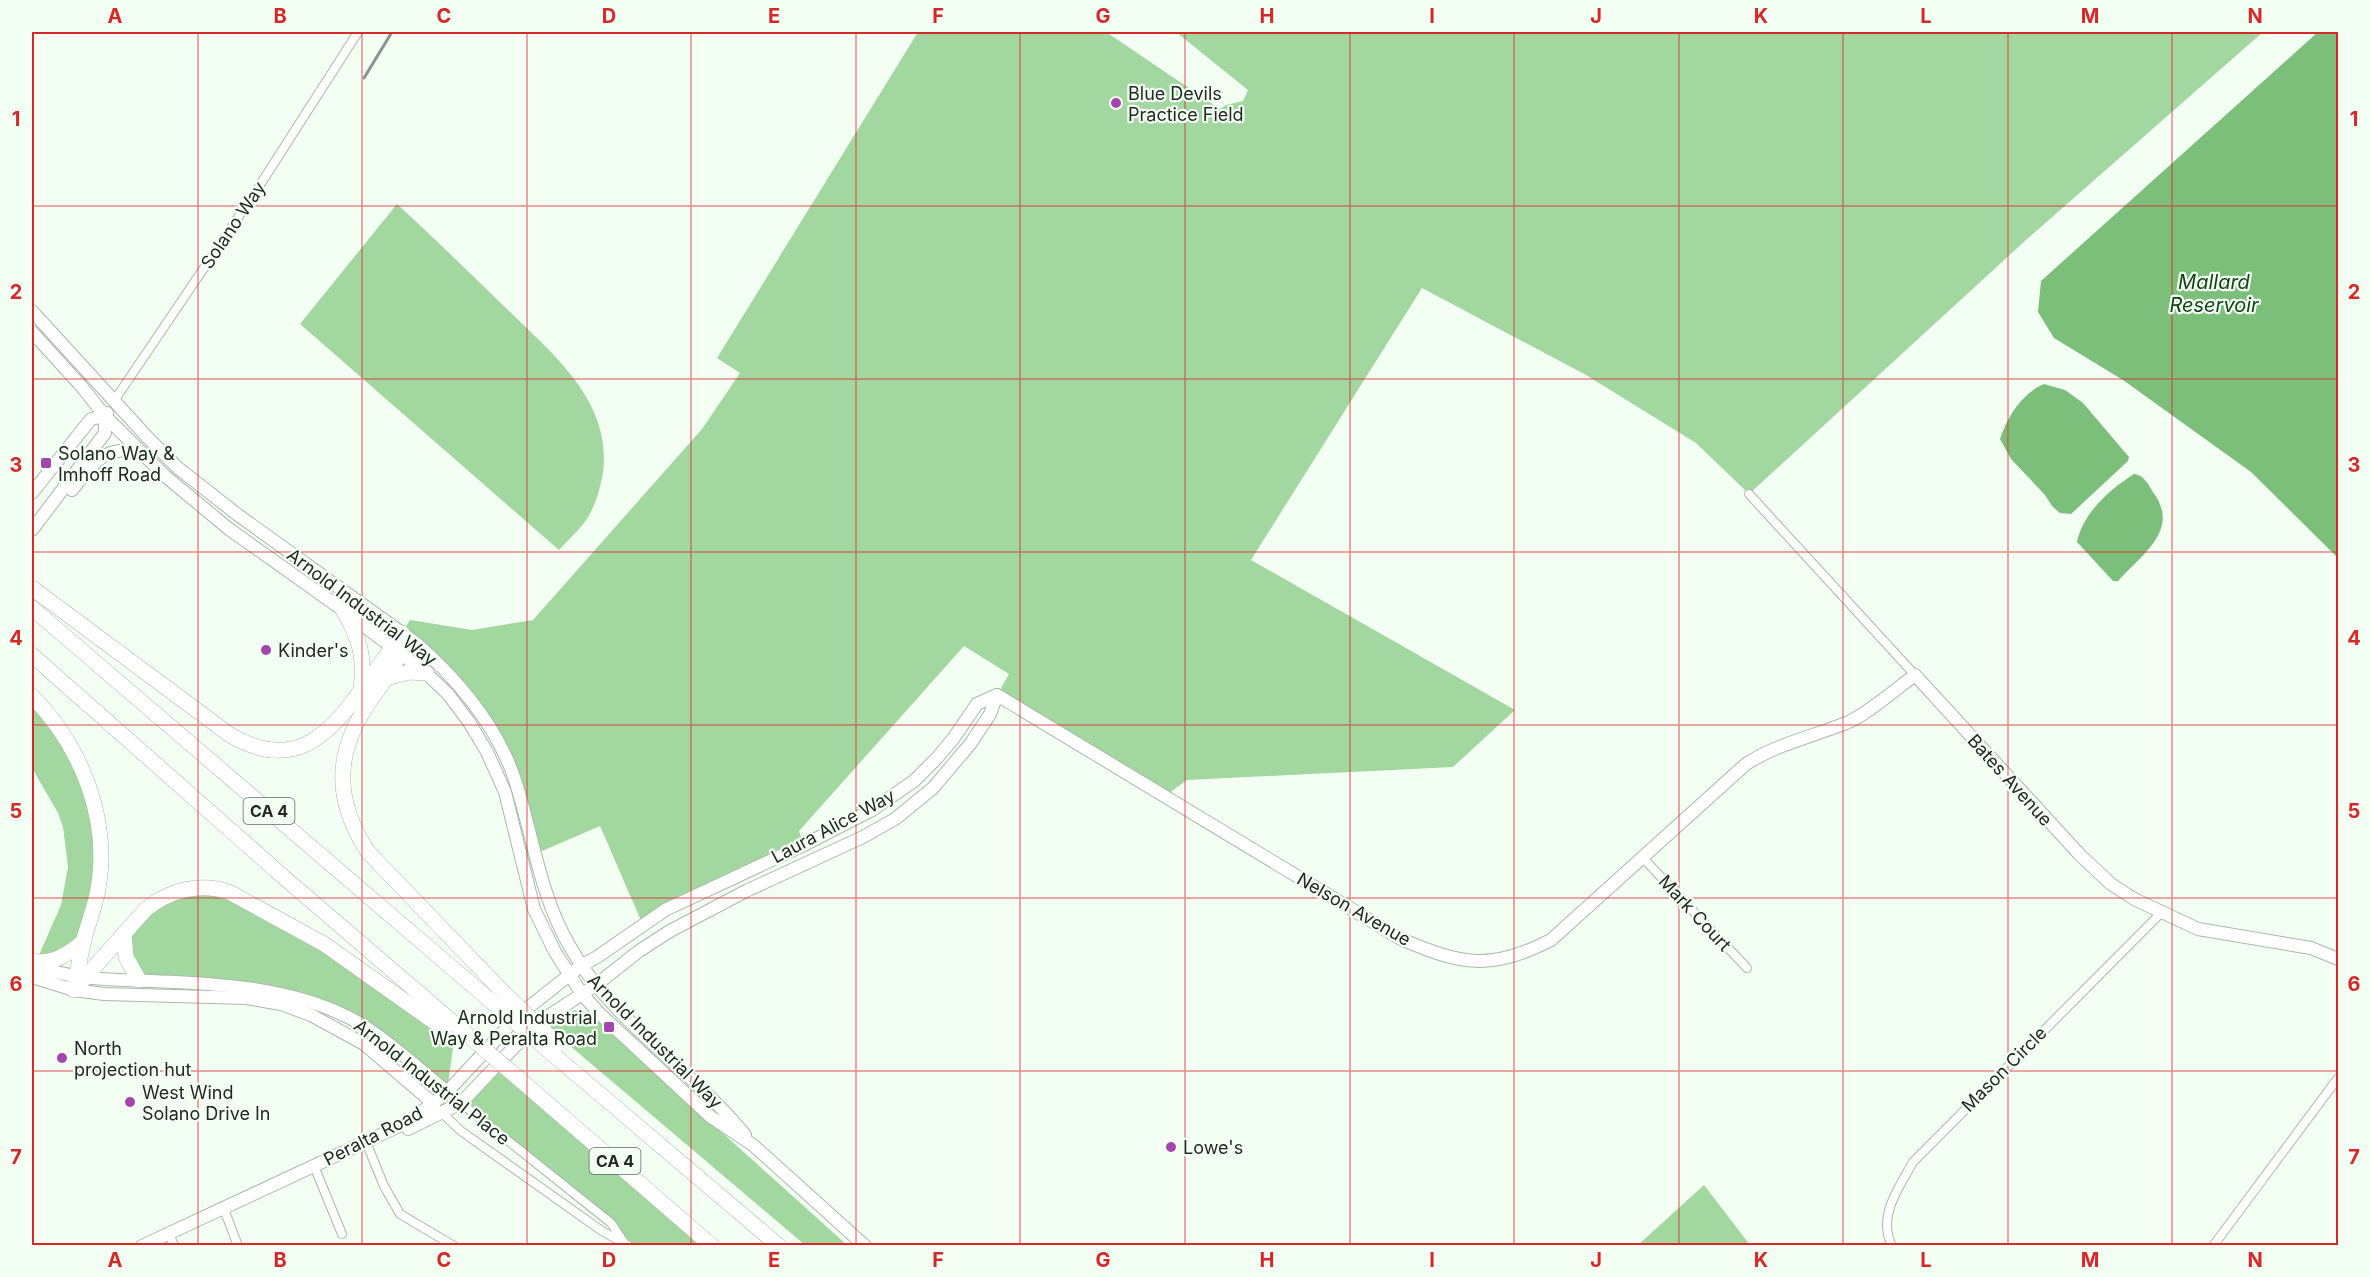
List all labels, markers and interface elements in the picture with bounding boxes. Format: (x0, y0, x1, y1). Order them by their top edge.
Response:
text: A (108, 4, 123, 28)
text: B (273, 4, 287, 28)
text: C (437, 4, 451, 28)
text: D (602, 4, 616, 28)
text: E (768, 4, 780, 28)
text: F (932, 4, 944, 28)
text: G (1095, 4, 1111, 28)
text: H (1260, 4, 1274, 28)
text: I (1429, 4, 1435, 28)
text: J (1590, 4, 1602, 28)
text: K (1754, 4, 1768, 28)
text: L (1920, 4, 1932, 28)
text: M (2081, 4, 2099, 28)
text: N (2247, 4, 2263, 28)
place label: Blue Devils Practice Field (1128, 83, 1244, 125)
marker: Blue Devils Practice Field (1109, 96, 1123, 110)
text: 1 (12, 107, 20, 131)
text: 1 (2350, 107, 2358, 131)
street label: Solano Way (196, 178, 270, 272)
water label: Mallard Reservoir (2169, 270, 2259, 317)
text: 2 (10, 280, 22, 304)
text: 2 (2348, 280, 2360, 304)
place label: Solano Way & Imhoff Road (58, 443, 175, 485)
text: 3 (10, 453, 22, 477)
text: 3 (2348, 453, 2360, 477)
marker: Solano Way & Imhoff Road (39, 456, 53, 470)
street label: Arnold Industrial Way (283, 544, 441, 670)
text: 4 (9, 626, 23, 650)
text: 4 (2347, 626, 2361, 650)
place label: Kinder's (278, 640, 349, 661)
marker: Kinder's (259, 643, 273, 657)
street label: Bates Avenue (1963, 730, 2057, 830)
street label: Laura Alice Way (768, 785, 898, 867)
road number: CA 4 (244, 798, 294, 824)
text: 5 (10, 799, 22, 823)
text: 5 (2348, 799, 2360, 823)
street label: Nelson Avenue (1293, 868, 1415, 950)
street label: Mark Court (1655, 871, 1735, 955)
street label: Arnold Industrial Way (583, 969, 727, 1113)
text: 6 (10, 972, 23, 996)
text: 6 (2348, 972, 2361, 996)
place label: Arnold Industrial Way & Peralta Road (431, 1007, 597, 1049)
street label: Arnold Industrial Place (350, 1015, 514, 1149)
marker: Arnold Industrial Way & Peralta Road (602, 1020, 616, 1034)
street label: Mason Circle (1957, 1022, 2051, 1116)
place label: North projection hut (74, 1038, 191, 1080)
marker: North projection hut (55, 1051, 69, 1065)
place label: West Wind Solano Drive In (142, 1082, 271, 1124)
marker: West Wind Solano Drive In (123, 1095, 137, 1109)
street label: Peralta Road (320, 1102, 426, 1170)
place label: Lowe's (1183, 1137, 1243, 1158)
marker: Lowe's (1164, 1140, 1178, 1154)
text: 7 (10, 1145, 22, 1169)
text: 7 (2348, 1145, 2360, 1169)
road number: CA 4 (590, 1148, 640, 1174)
text: A (108, 1248, 123, 1272)
text: B (273, 1248, 287, 1272)
text: C (437, 1248, 451, 1272)
text: D (602, 1248, 616, 1272)
text: E (768, 1248, 780, 1272)
text: F (932, 1248, 944, 1272)
text: G (1095, 1248, 1111, 1272)
text: H (1260, 1248, 1274, 1272)
text: I (1429, 1248, 1435, 1272)
text: J (1590, 1248, 1602, 1272)
text: K (1754, 1248, 1768, 1272)
text: L (1920, 1248, 1932, 1272)
text: M (2081, 1248, 2099, 1272)
text: N (2247, 1248, 2263, 1272)

